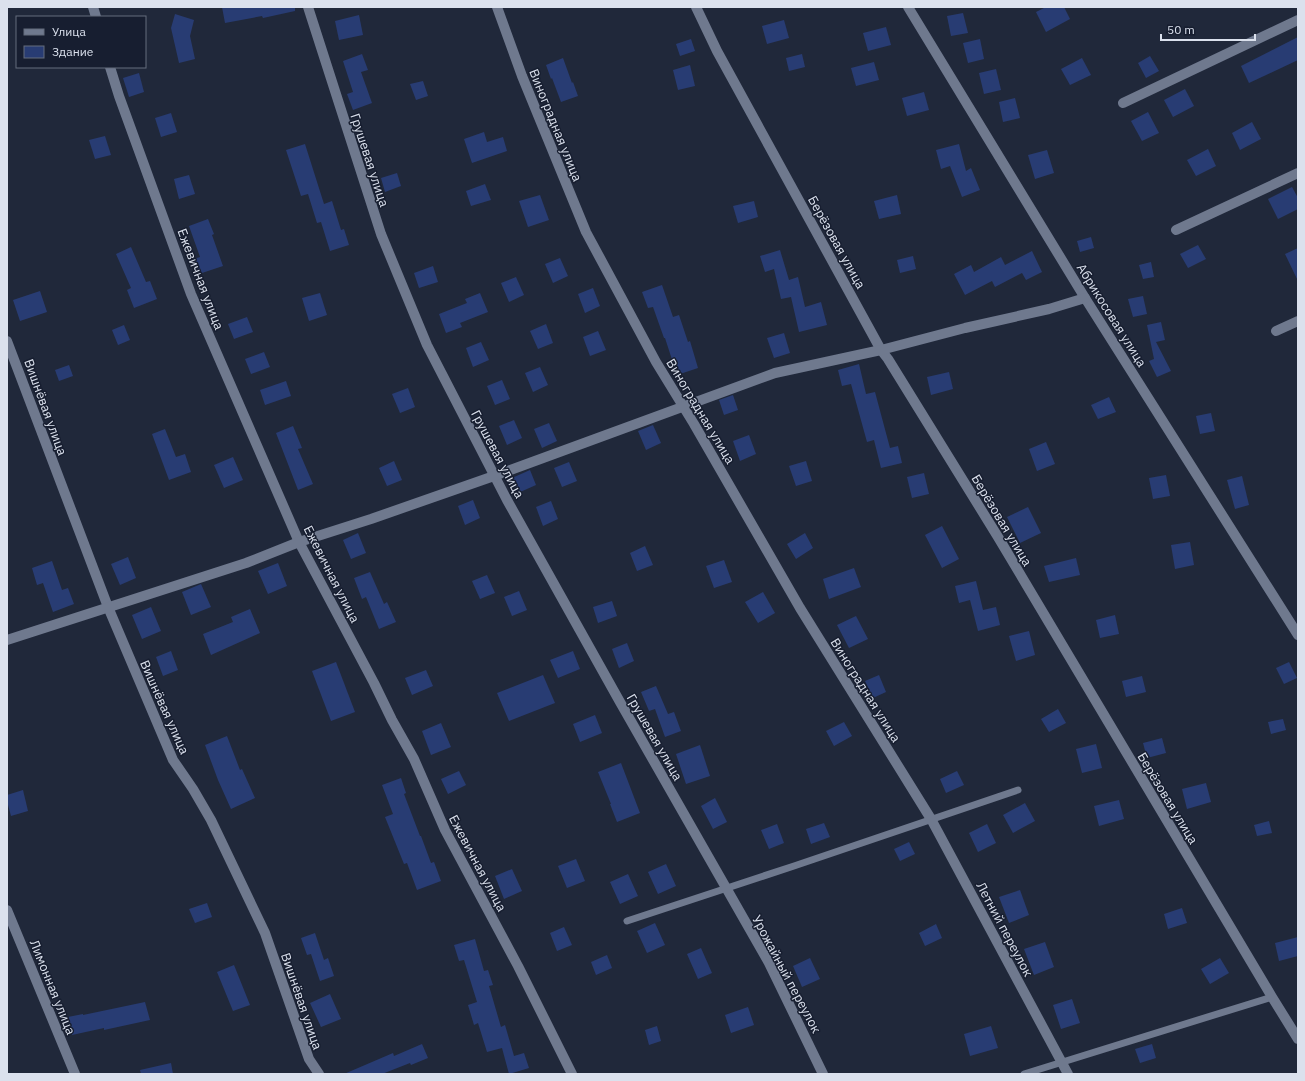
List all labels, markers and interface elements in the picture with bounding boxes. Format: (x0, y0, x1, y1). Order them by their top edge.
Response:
legend (16, 16, 146, 68)
scale bar (1161, 16, 1255, 42)
text: 50 m (1167, 22, 1195, 37)
text: Улица (52, 24, 86, 39)
text: Здание (52, 44, 94, 59)
street label: Виноградная улица (525, 66, 586, 184)
street label: Грушевая улица (346, 111, 393, 209)
street label: Берёзовая улица (804, 193, 869, 292)
street label: Ежевичная улица (173, 226, 228, 332)
street label: Абрикосовая улица (1073, 260, 1150, 370)
street label: Виноградная улица (662, 356, 739, 467)
street label: Вишнёвая улица (20, 357, 71, 458)
street label: Грушевая улица (467, 407, 528, 501)
street label: Берёзовая улица (967, 471, 1036, 569)
street label: Ежевичная улица (300, 523, 363, 626)
street label: Виноградная улица (827, 635, 905, 746)
street label: Вишнёвая улица (136, 657, 193, 757)
street label: Грушевая улица (623, 691, 686, 784)
street label: Берёзовая улица (1133, 749, 1202, 847)
street label: Ежевичная улица (445, 812, 510, 915)
street label: Летний переулок (972, 879, 1037, 980)
street label: Урожайный переулок (748, 912, 825, 1036)
street label: Лимонная улица (26, 937, 79, 1037)
street label: Вишнёвая улица (277, 950, 326, 1052)

